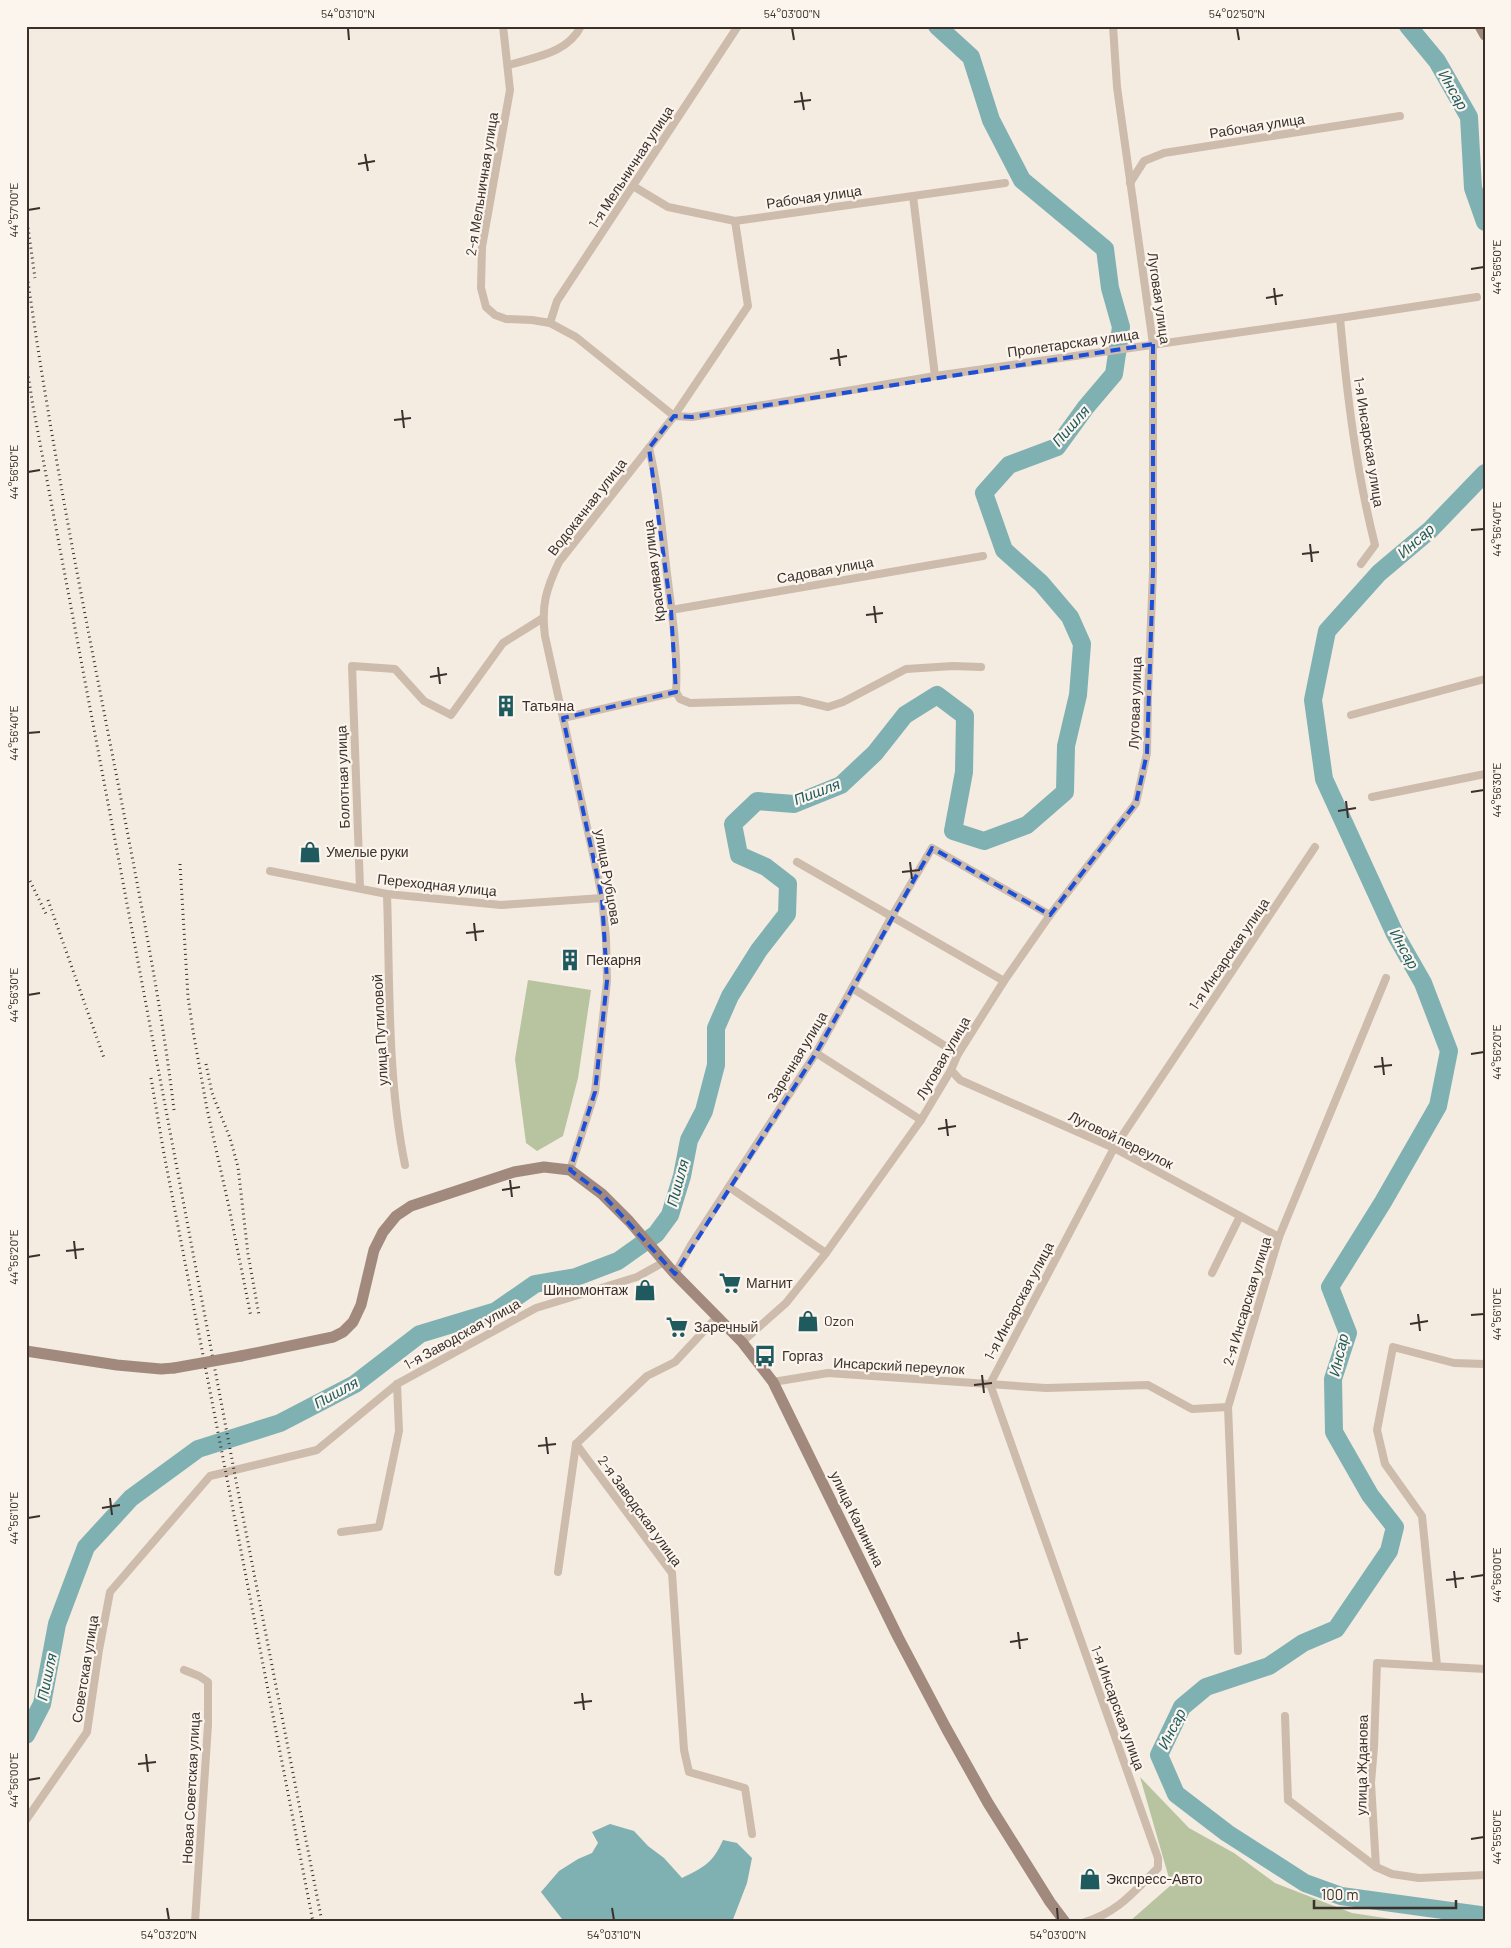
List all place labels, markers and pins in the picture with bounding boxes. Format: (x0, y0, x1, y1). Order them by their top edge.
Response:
building icon: Татьяна (493, 693, 519, 719)
place label: Татьяна (522, 697, 574, 714)
shop icon: Умелые руки (297, 839, 323, 865)
place label: Умелые руки (326, 843, 409, 860)
building icon: Пекарня (557, 947, 583, 973)
place label: Пекарня (586, 951, 641, 968)
supermarket icon: Магнит (717, 1270, 743, 1296)
place label: Магнит (746, 1274, 793, 1291)
shop icon: Шиномонтаж (632, 1277, 658, 1303)
place label: Шиномонтаж (543, 1281, 629, 1298)
shop icon: Ozon (795, 1308, 821, 1334)
place label: Ozon (824, 1312, 854, 1329)
supermarket icon: Заречный (664, 1314, 690, 1340)
place label: Заречный (694, 1318, 758, 1335)
bus stop icon: Горгаз (752, 1343, 778, 1369)
place label: Горгаз (782, 1347, 823, 1364)
shop icon: Экспресс-Авто (1077, 1866, 1103, 1892)
place label: Экспресс-Авто (1106, 1870, 1203, 1887)

